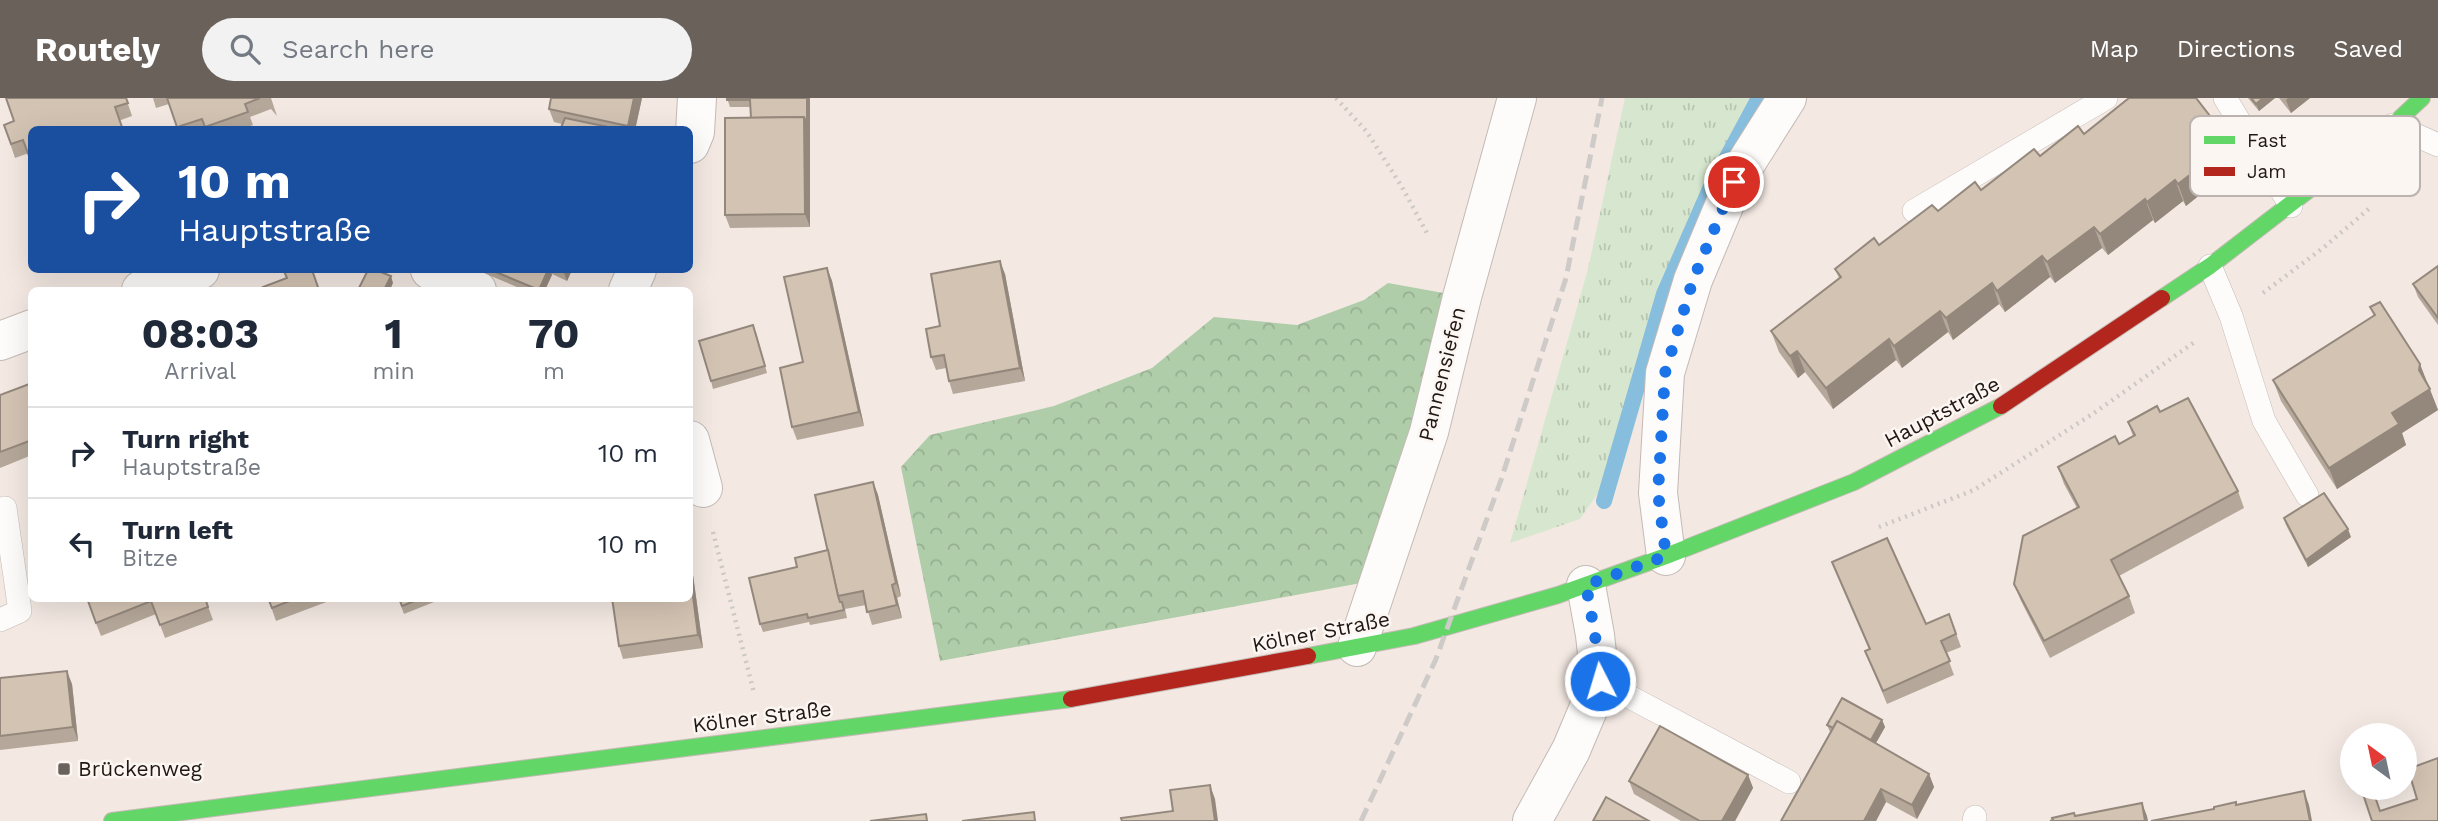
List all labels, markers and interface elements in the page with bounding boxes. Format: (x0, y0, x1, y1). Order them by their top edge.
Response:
search box (202, 18, 692, 81)
text: Routely (35, 30, 160, 69)
icon: search (226, 30, 264, 68)
text: Search here (282, 34, 434, 64)
text: Map (2090, 35, 2139, 63)
text: Directions (2177, 35, 2295, 63)
text: Saved (2333, 35, 2403, 63)
legend (2190, 116, 2420, 196)
text: Fast (2247, 129, 2286, 152)
text: 10 m (178, 152, 291, 210)
pin (1704, 152, 1764, 212)
icon: right (63, 154, 154, 245)
text: Jam (2247, 160, 2286, 183)
icon: arrive (1715, 163, 1753, 201)
text: Hauptstraße (178, 211, 372, 249)
street label: Pannensiefen (1413, 304, 1470, 444)
text: 08:03 (141, 309, 259, 358)
text: 1 (385, 309, 403, 358)
text: 70 (528, 309, 580, 358)
text: Arrival (164, 358, 236, 385)
text: min (372, 358, 415, 385)
text: m (543, 358, 565, 385)
street label: Hauptstraße (1880, 371, 2004, 452)
text: Turn right (122, 424, 249, 454)
icon: right (63, 434, 101, 472)
text: 10 m (598, 438, 658, 468)
text: Hauptstraße (122, 454, 261, 481)
text: Turn left (122, 515, 233, 545)
icon: left (63, 525, 101, 563)
text: 10 m (598, 529, 658, 559)
text: Bitze (122, 545, 178, 572)
street label: Kölner Straße (1250, 606, 1392, 657)
position arrow (1563, 644, 1637, 718)
street label: Kölner Straße (691, 696, 833, 737)
north arrow (2340, 723, 2417, 800)
map controls (2340, 723, 2417, 800)
place label: Brückenweg (78, 756, 203, 781)
marker: Brückenweg (56, 761, 72, 777)

